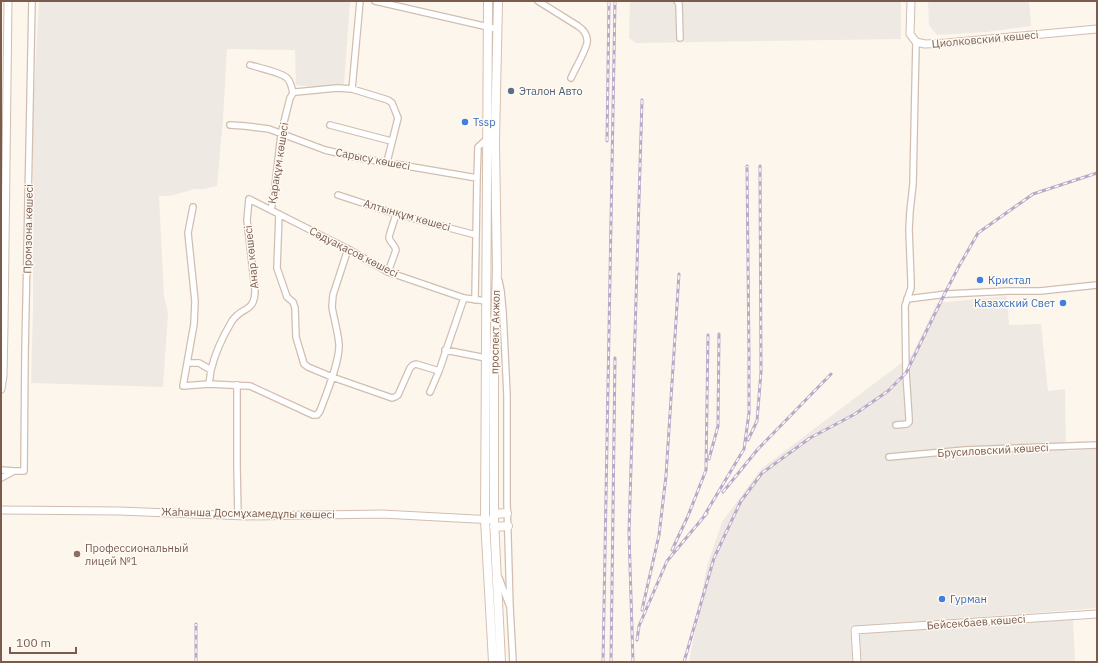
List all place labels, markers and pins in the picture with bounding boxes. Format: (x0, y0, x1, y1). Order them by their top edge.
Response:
place label: Эталон Авто (519, 84, 583, 98)
marker: Эталон Авто (506, 86, 516, 96)
place label: Tssp (473, 115, 496, 129)
marker: Tssp (460, 117, 470, 127)
place label: Кристал (988, 273, 1031, 287)
marker: Кристал (975, 275, 985, 285)
place label: Казахский Свет (974, 296, 1055, 310)
marker: Казахский Свет (1058, 298, 1068, 308)
place label: Профессиональный лицей №1 (85, 541, 188, 568)
marker: Профессиональный лицей №1 (72, 549, 82, 559)
place label: Гурман (950, 592, 987, 606)
marker: Гурман (937, 594, 947, 604)

